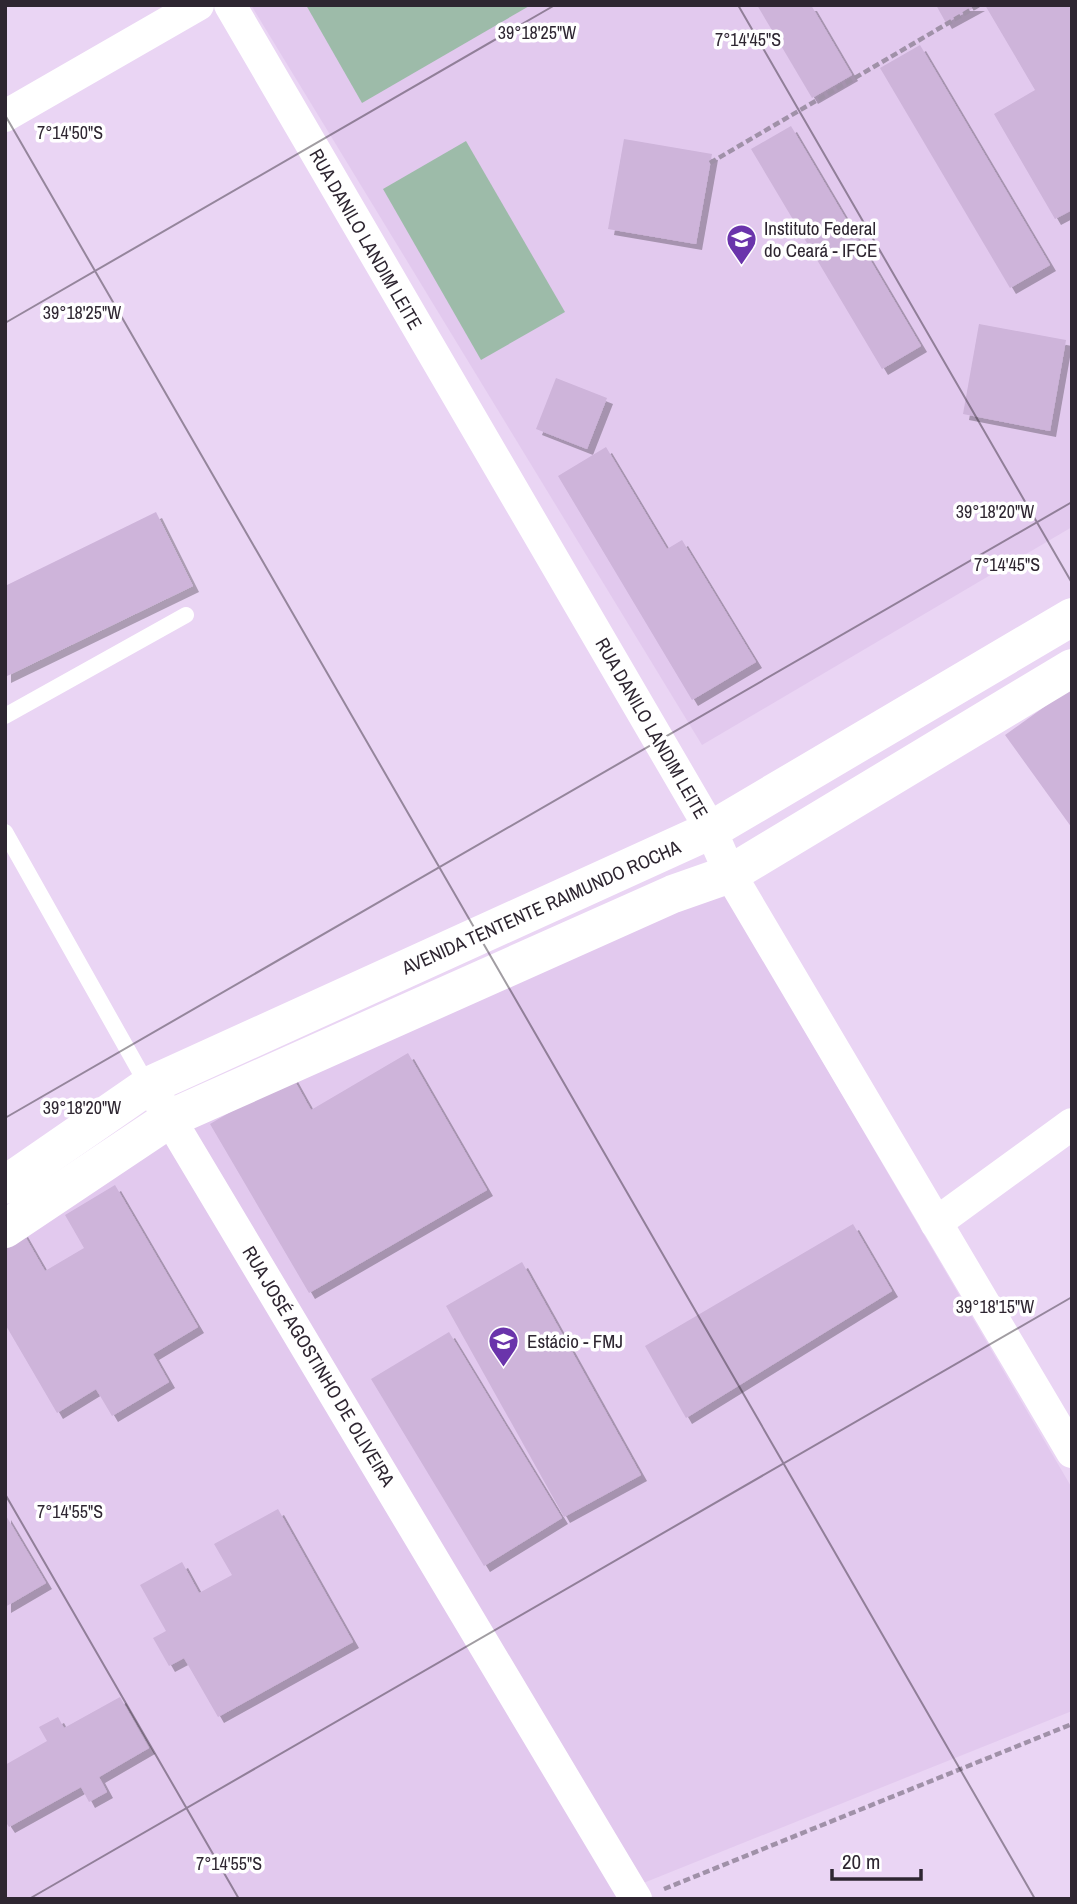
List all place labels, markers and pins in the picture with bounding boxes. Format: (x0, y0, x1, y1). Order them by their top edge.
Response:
place label: Instituto Federal do Ceará - IFCE (764, 215, 877, 263)
school or university icon: Instituto Federal do Ceará - IFCE (724, 222, 758, 266)
school or university icon: Estácio - FMJ (487, 1324, 521, 1368)
place label: Estácio - FMJ (527, 1328, 623, 1354)

